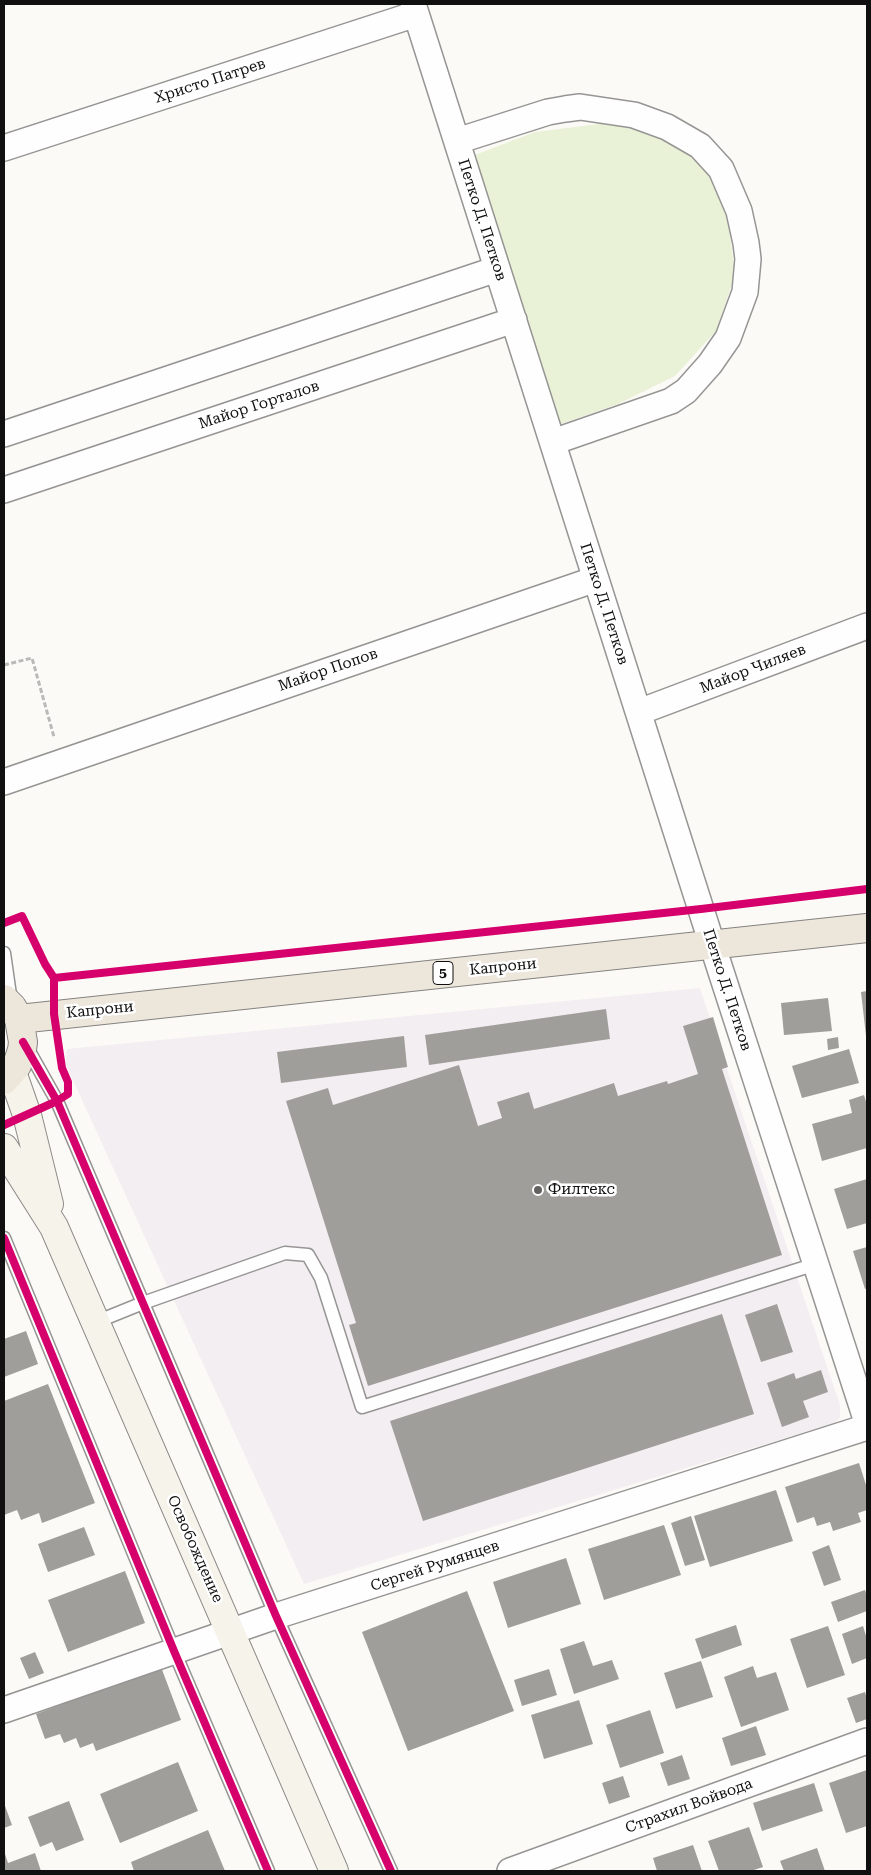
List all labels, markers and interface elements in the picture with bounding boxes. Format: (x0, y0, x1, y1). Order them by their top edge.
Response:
street label: Христо Патрев (152, 55, 268, 107)
street label: Петко Д. Петков (454, 157, 510, 283)
street label: Майор Горталов (196, 377, 322, 433)
street label: Петко Д. Петков (576, 541, 632, 667)
street label: Майор Чиляев (697, 641, 809, 697)
street label: Майор Попов (276, 645, 380, 695)
street label: Петко Д. Петков (699, 927, 755, 1053)
street label: Капрони (469, 955, 537, 979)
road number: 5 (433, 961, 453, 984)
street label: Капрони (66, 998, 134, 1022)
place label: Филтекс (548, 1181, 615, 1199)
marker: Филтекс (532, 1184, 544, 1196)
street label: Освобождение (163, 1493, 227, 1605)
street label: Сергей Румянцев (368, 1537, 502, 1595)
street label: Страхил Войвода (623, 1775, 755, 1837)

